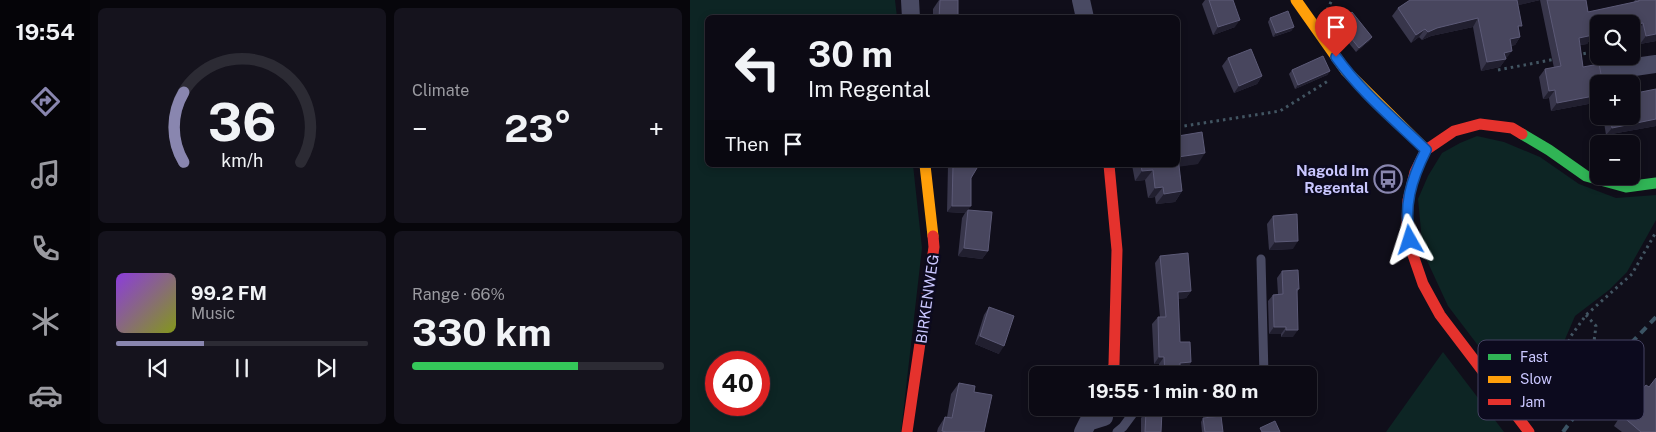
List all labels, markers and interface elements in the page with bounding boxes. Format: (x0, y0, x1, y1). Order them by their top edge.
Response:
pin (1315, 6, 1357, 57)
icon: arrive (1322, 13, 1350, 41)
map controls (1590, 15, 1640, 185)
button: search (1590, 15, 1640, 65)
text: 19:54 (15, 19, 75, 45)
text: 30 m (808, 34, 893, 75)
icon: left (725, 35, 790, 100)
button: + (1590, 75, 1640, 125)
text: Im Regental (808, 76, 931, 102)
text: Climate (412, 81, 469, 100)
icon: directions (28, 84, 63, 119)
text: 36 (208, 92, 276, 153)
text: 23° (504, 106, 572, 151)
text: − (412, 112, 428, 145)
text: + (648, 112, 664, 145)
icon: arrive (779, 130, 807, 158)
text: Then (725, 133, 769, 155)
button: − (1590, 135, 1640, 185)
text: km/h (221, 150, 263, 171)
icon: music (28, 157, 63, 192)
place label: Nagold Im Regental (1296, 162, 1369, 196)
bus stop icon: Nagold Im Regental (1373, 164, 1403, 194)
position arrow (1383, 213, 1435, 265)
icon: phone (28, 231, 63, 266)
street label: BIRKENWEG (912, 253, 942, 345)
text: 99.2 FM (191, 282, 267, 304)
text: Range · 66% (412, 285, 505, 304)
icon: climate (28, 304, 63, 339)
text: Music (191, 304, 235, 323)
text: 330 km (412, 310, 551, 355)
legend (1478, 340, 1644, 420)
text: Fast (1520, 349, 1548, 365)
speed limit sign: 40 (705, 351, 770, 416)
icon: previous (144, 354, 172, 382)
icon: pause (228, 354, 256, 382)
icon: next (312, 354, 340, 382)
text: Slow (1520, 371, 1552, 387)
icon: car (28, 378, 63, 413)
text: 19:55 · 1 min · 80 m (1088, 380, 1258, 402)
text: Jam (1520, 394, 1545, 410)

